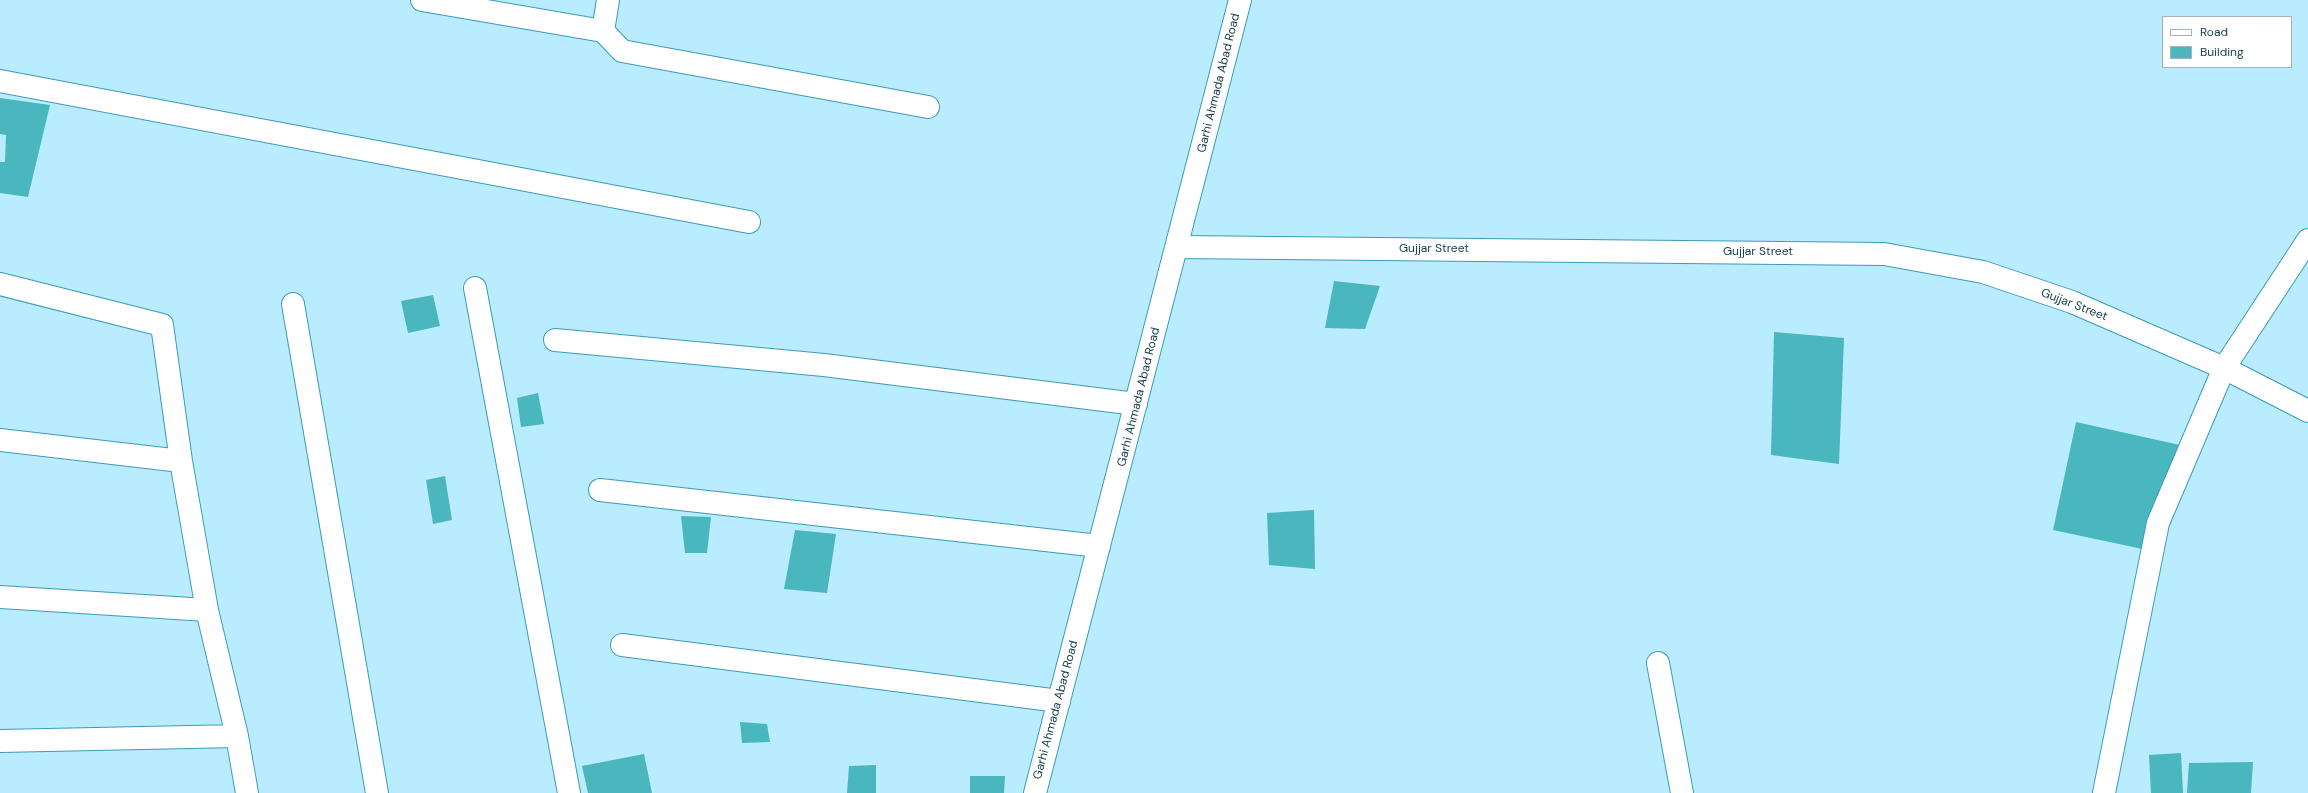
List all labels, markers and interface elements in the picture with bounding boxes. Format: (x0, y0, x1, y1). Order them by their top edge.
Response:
street label: Garhi Ahmada Abad Road (1195, 12, 1243, 154)
legend (2162, 16, 2292, 68)
text: Road (2200, 24, 2228, 40)
text: Building (2200, 44, 2244, 60)
street label: Gujjar Street (1399, 242, 1469, 256)
street label: Gujjar Street (1723, 245, 1793, 259)
street label: Gujjar Street (2039, 286, 2109, 324)
street label: Garhi Ahmada Abad Road (1115, 326, 1163, 468)
street label: Garhi Ahmada Abad Road (1031, 639, 1081, 781)

